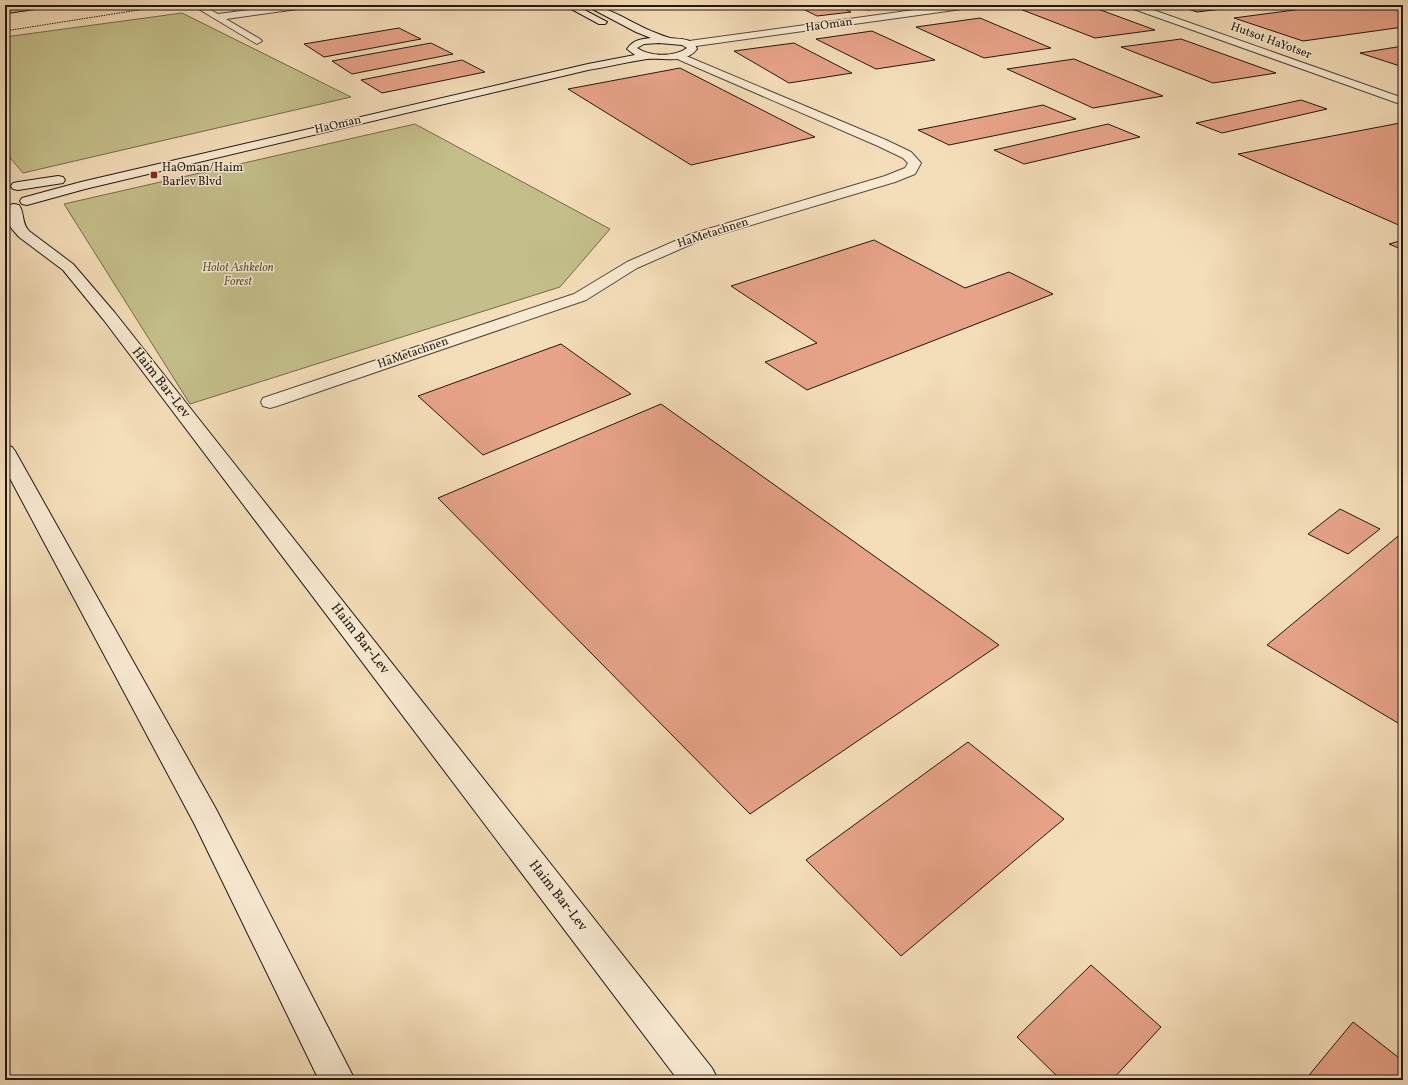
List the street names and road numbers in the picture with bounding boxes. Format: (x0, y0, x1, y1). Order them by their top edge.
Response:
street label: HaOman (804, 14, 854, 36)
street label: Hutsot HaYotser (1228, 19, 1314, 63)
street label: HaOman (313, 112, 363, 138)
street label: HaMetachnen (675, 214, 751, 252)
street label: HaMetachnen (375, 333, 451, 373)
street label: Haim Bar-Lev (127, 343, 195, 423)
street label: Haim Bar-Lev (326, 599, 394, 679)
street label: Haim Bar-Lev (524, 856, 592, 936)

